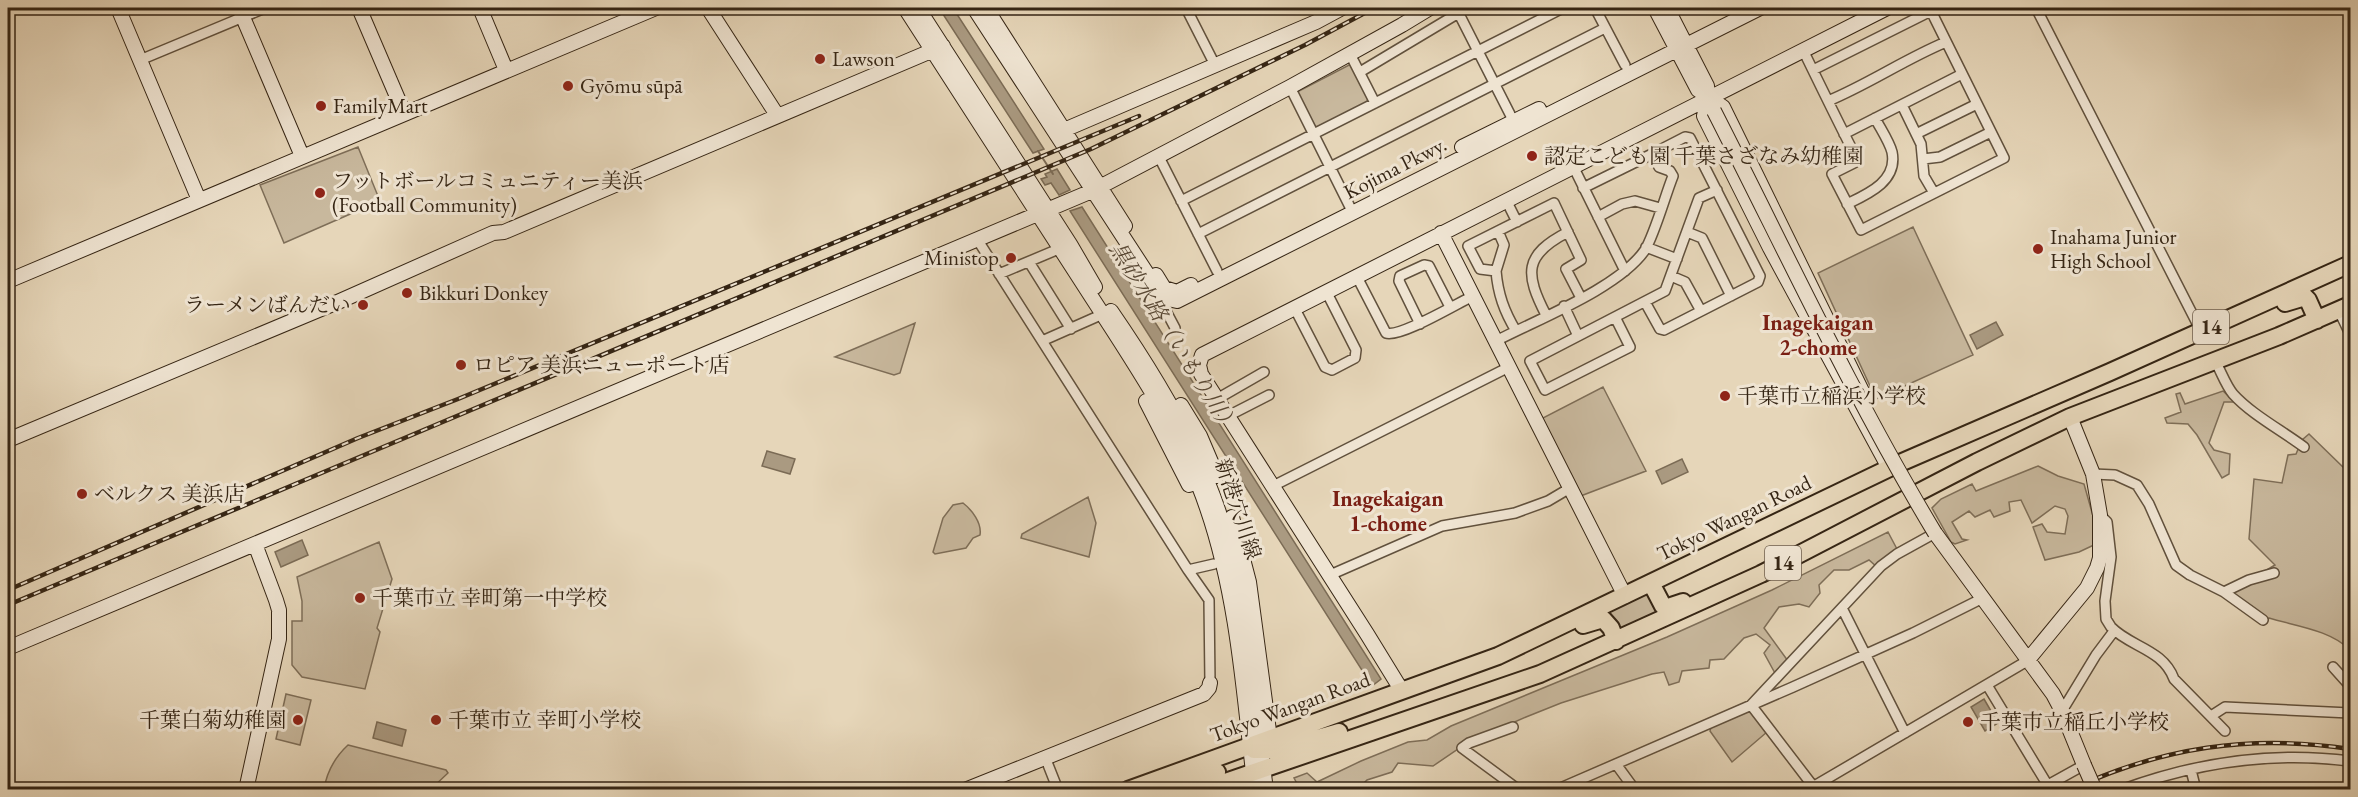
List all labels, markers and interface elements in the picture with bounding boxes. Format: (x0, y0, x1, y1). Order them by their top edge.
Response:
place label: Lawson (832, 45, 895, 72)
marker: Lawson (813, 52, 827, 66)
place label: Gyōmu sūpā (580, 72, 683, 99)
marker: Gyōmu sūpā (561, 79, 575, 93)
place label: FamilyMart (333, 92, 428, 119)
marker: FamilyMart (314, 99, 328, 113)
street label: Kojima Pkwy. (1339, 130, 1451, 205)
place label: 認定こども園 千葉さざなみ幼稚園 (1544, 142, 1863, 169)
marker: 認定こども園 千葉さざなみ幼稚園 (1525, 149, 1539, 163)
place label: フットボールコミュニティー美浜 (Football Community) (332, 167, 643, 218)
marker: フットボールコミュニティー美浜 (Football Community) (313, 186, 327, 200)
place label: Inahama Junior High School (2050, 223, 2177, 274)
water label: 黒砂水路（いもり川） (1103, 236, 1244, 438)
marker: Inahama Junior High School (2031, 242, 2045, 256)
place label: Ministop (924, 244, 999, 271)
marker: Ministop (1004, 251, 1018, 265)
place label: Bikkuri Donkey (419, 279, 549, 306)
marker: Bikkuri Donkey (400, 286, 414, 300)
place label: ラーメンばんだい (184, 291, 351, 318)
marker: ラーメンばんだい (356, 298, 370, 312)
district label: Inagekaigan 2-chome (1762, 308, 1874, 362)
road number: 14 (2193, 310, 2229, 344)
place label: ロピア 美浜ニューポート店 (473, 351, 729, 378)
marker: ロピア 美浜ニューポート店 (454, 358, 468, 372)
place label: 千葉市立稲浜小学校 (1737, 382, 1926, 409)
marker: 千葉市立稲浜小学校 (1718, 389, 1732, 403)
street label: 新港穴川線 (1209, 455, 1268, 563)
street label: Tokyo Wangan Road (1652, 468, 1816, 567)
place label: ベルクス 美浜店 (94, 480, 245, 507)
district label: Inagekaigan 1-chome (1332, 484, 1444, 538)
marker: ベルクス 美浜店 (75, 487, 89, 501)
road number: 14 (1765, 546, 1801, 580)
place label: 千葉市立 幸町第一中学校 (372, 584, 607, 611)
marker: 千葉市立 幸町第一中学校 (353, 591, 367, 605)
street label: Tokyo Wangan Road (1206, 665, 1374, 748)
place label: 千葉白菊幼稚園 (139, 706, 286, 733)
place label: 千葉市立 幸町小学校 (448, 706, 641, 733)
place label: 千葉市立稲丘小学校 (1980, 708, 2169, 735)
marker: 千葉白菊幼稚園 (291, 713, 305, 727)
marker: 千葉市立 幸町小学校 (429, 713, 443, 727)
marker: 千葉市立稲丘小学校 (1961, 715, 1975, 729)

